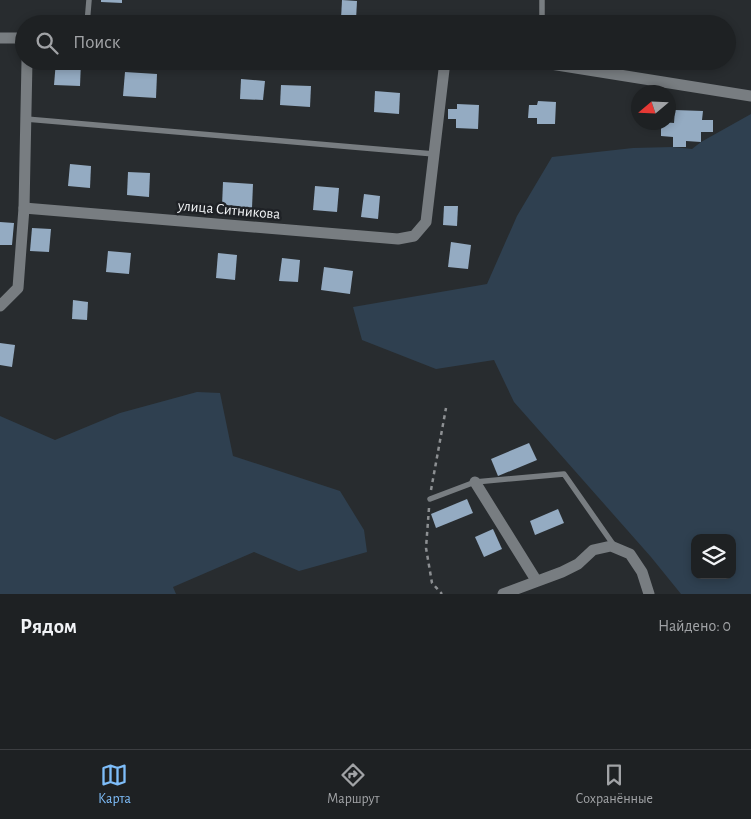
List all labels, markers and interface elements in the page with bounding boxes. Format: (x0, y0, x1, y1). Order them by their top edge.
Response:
search box (15, 15, 736, 70)
icon: search (33, 29, 61, 57)
text: Поиск (73, 33, 120, 52)
north arrow (631, 85, 676, 130)
street label: улица Ситникова (176, 198, 281, 222)
map controls (691, 534, 736, 579)
button: layers (691, 534, 736, 579)
text: Рядом (20, 616, 77, 637)
text: Найдено: 0 (658, 618, 731, 634)
tab: Карта (98, 761, 131, 808)
tab: Маршрут (327, 761, 380, 808)
tab: Сохранённые (576, 761, 653, 808)

